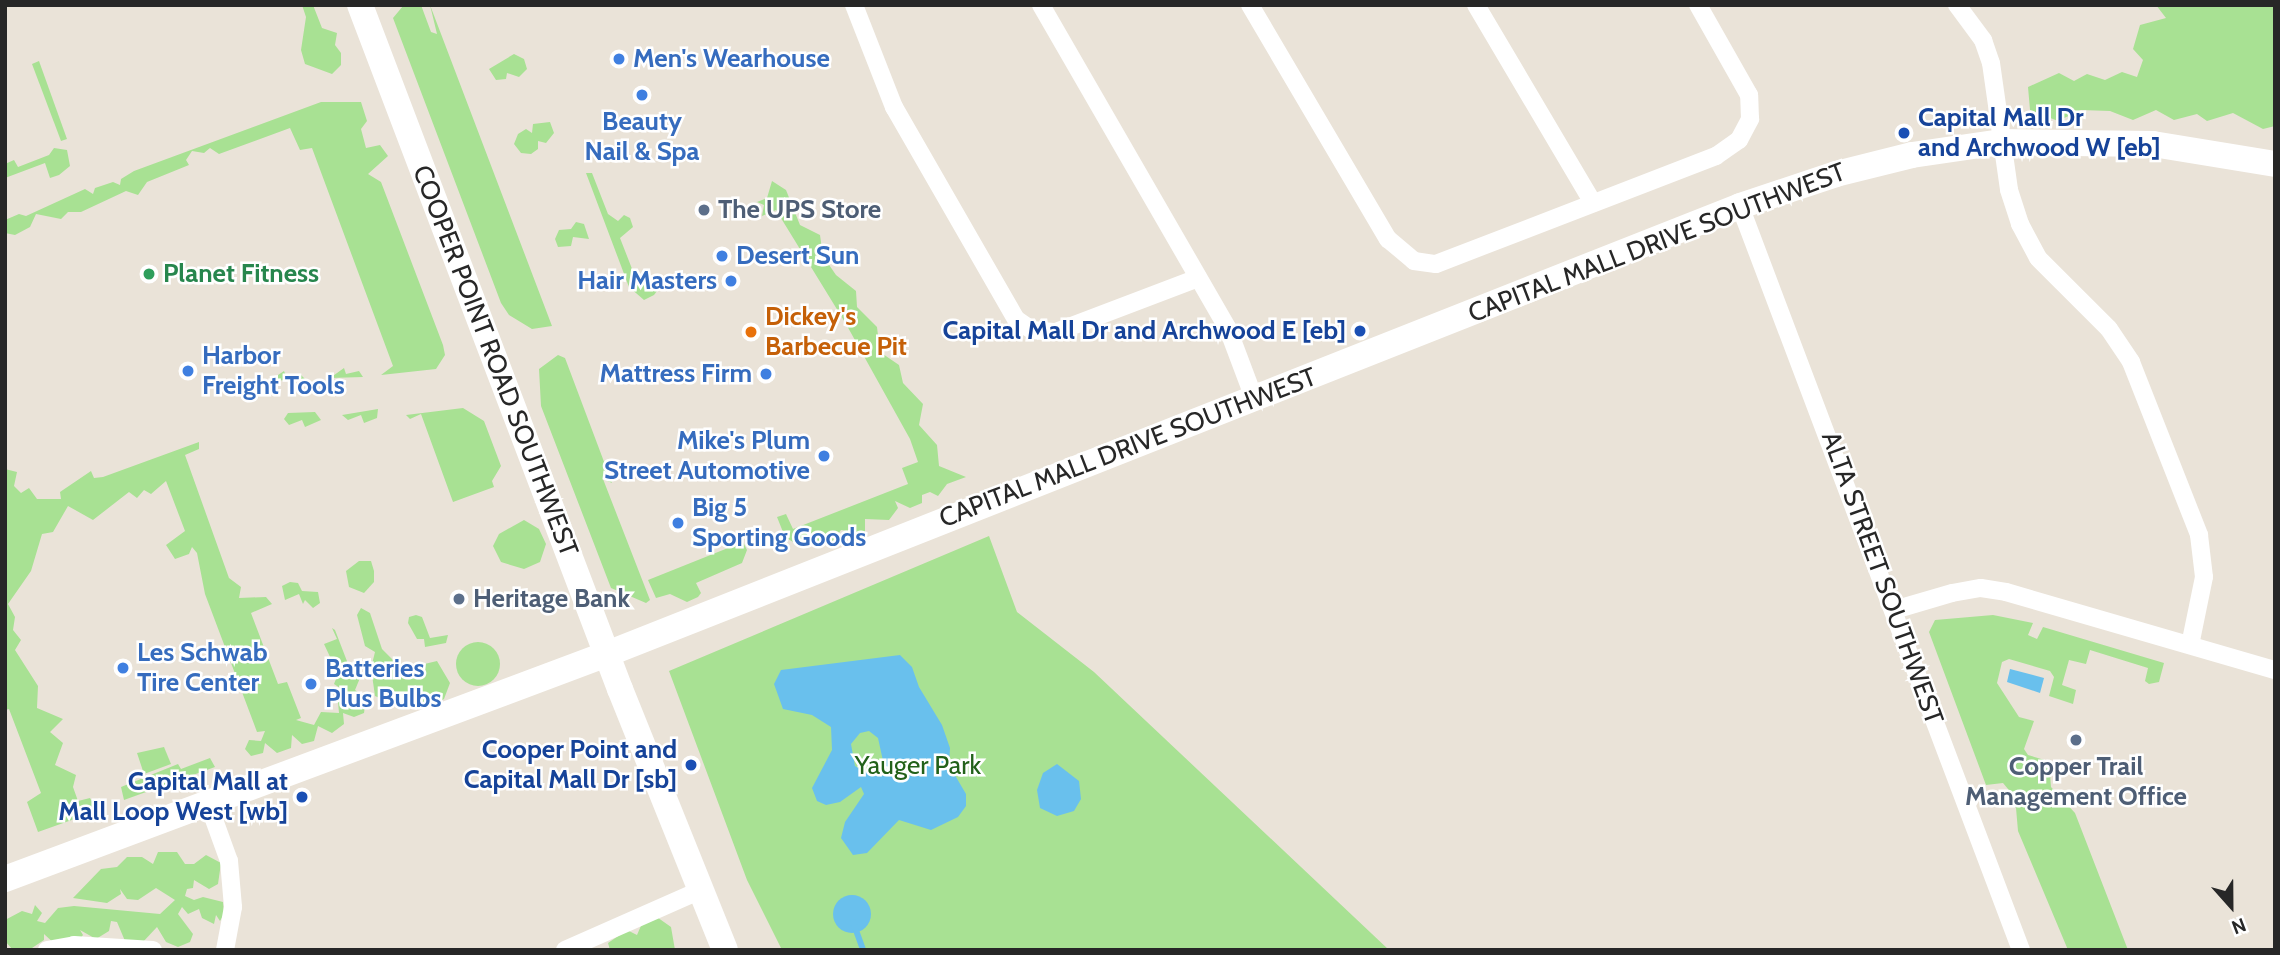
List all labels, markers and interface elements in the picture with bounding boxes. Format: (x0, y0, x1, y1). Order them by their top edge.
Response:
place label: Men's Wearhouse (633, 43, 830, 75)
marker: Men's Wearhouse (611, 51, 627, 67)
marker: Beauty Nail & Spa (634, 87, 650, 103)
place label: Capital Mall Dr and Archwood W [eb] (1918, 102, 2160, 164)
place label: Beauty Nail & Spa (585, 106, 699, 168)
marker: Capital Mall Dr and Archwood W [eb] (1896, 125, 1912, 141)
street label: CAPITAL MALL DRIVE SOUTHWEST (1464, 156, 1850, 330)
street label: COOPER POINT ROAD SOUTHWEST (406, 161, 584, 561)
place label: The UPS Store (718, 194, 881, 226)
marker: The UPS Store (696, 202, 712, 218)
place label: Desert Sun (736, 240, 859, 272)
marker: Desert Sun (714, 248, 730, 264)
place label: Planet Fitness (163, 258, 319, 290)
place label: Hair Masters (577, 265, 717, 297)
marker: Planet Fitness (141, 266, 157, 282)
marker: Hair Masters (723, 273, 739, 289)
place label: Dickey's Barbecue Pit (765, 301, 907, 362)
place label: Capital Mall Dr and Archwood E [eb] (943, 315, 1346, 347)
marker: Capital Mall Dr and Archwood E [eb] (1352, 323, 1368, 339)
marker: Dickey's Barbecue Pit (743, 324, 759, 340)
place label: Harbor Freight Tools (202, 340, 345, 402)
place label: Mattress Firm (599, 358, 752, 390)
street label: CAPITAL MALL DRIVE SOUTHWEST (935, 361, 1321, 535)
marker: Harbor Freight Tools (180, 363, 196, 379)
marker: Mattress Firm (758, 366, 774, 382)
place label: Mike's Plum Street Automotive (604, 425, 810, 486)
street label: ALTA STREET SOUTHWEST (1814, 427, 1950, 729)
marker: Mike's Plum Street Automotive (816, 448, 832, 464)
place label: Big 5 Sporting Goods (692, 492, 866, 554)
marker: Big 5 Sporting Goods (670, 515, 686, 531)
place label: Heritage Bank (473, 583, 630, 615)
marker: Heritage Bank (451, 591, 467, 607)
place label: Les Schwab Tire Center (137, 637, 268, 698)
place label: Batteries Plus Bulbs (325, 653, 441, 714)
marker: Les Schwab Tire Center (115, 660, 131, 676)
marker: Batteries Plus Bulbs (303, 676, 319, 692)
marker: Copper Trail Management Office (2068, 732, 2084, 748)
place label: Cooper Point and Capital Mall Dr [sb] (464, 734, 677, 796)
park label: Yauger Park (855, 750, 981, 782)
place label: Copper Trail Management Office (1965, 751, 2187, 812)
marker: Cooper Point and Capital Mall Dr [sb] (683, 757, 699, 773)
place label: Capital Mall at Mall Loop West [wb] (58, 766, 288, 828)
marker: Capital Mall at Mall Loop West [wb] (294, 789, 310, 805)
north arrow (2196, 871, 2266, 941)
text: N (2228, 913, 2249, 939)

